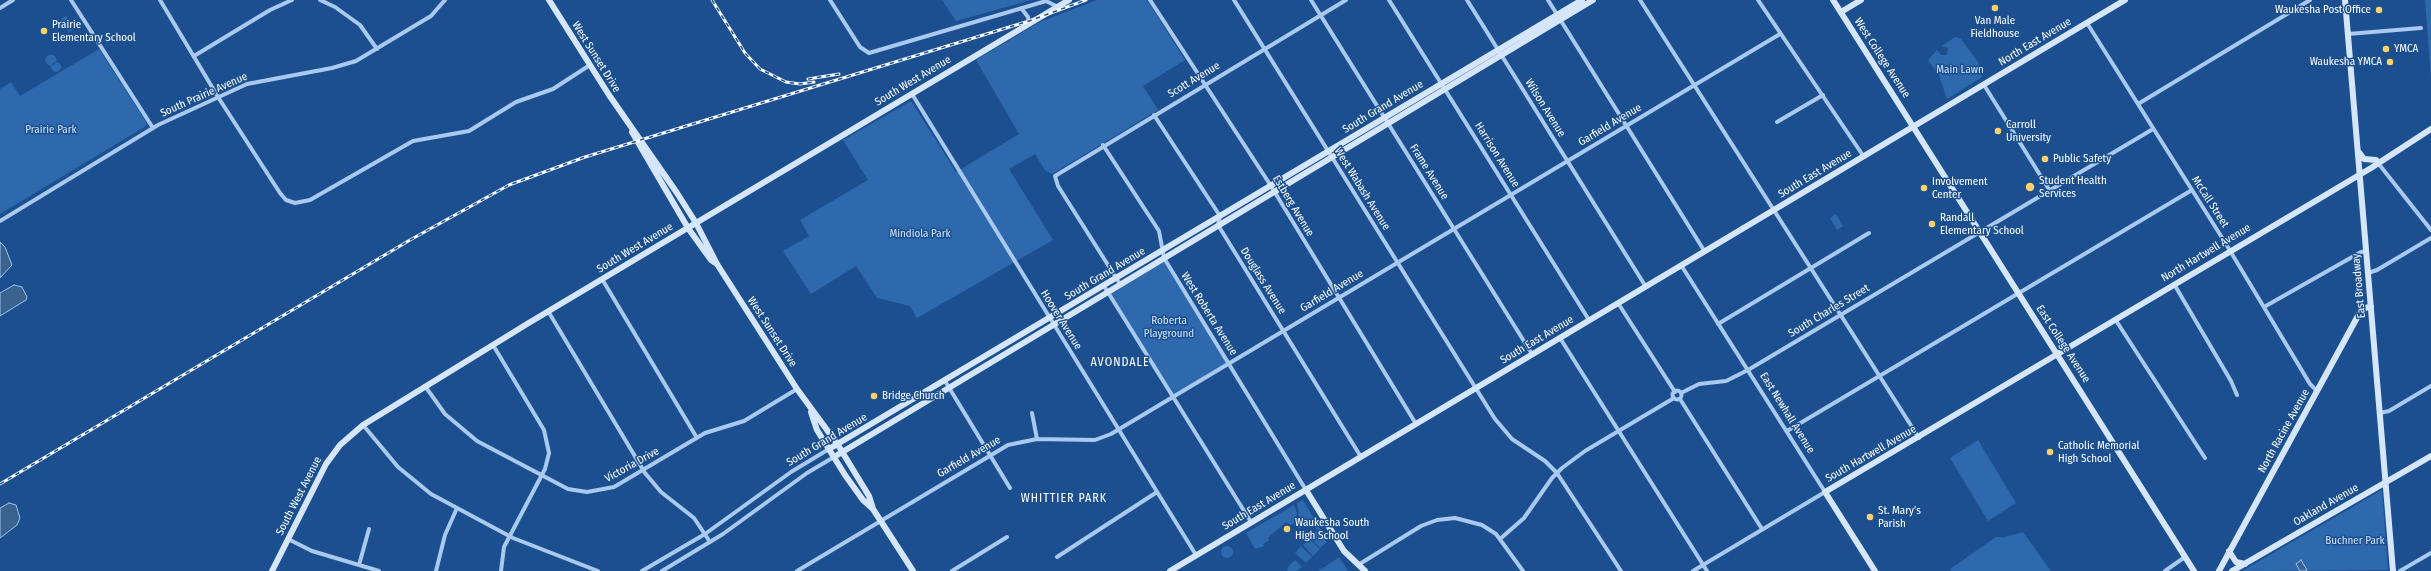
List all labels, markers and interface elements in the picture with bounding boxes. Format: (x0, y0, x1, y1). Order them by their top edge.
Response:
marker: Van Male Fieldhouse (1990, 3, 2000, 13)
place label: Waukesha Post Office (2275, 3, 2371, 17)
marker: Waukesha Post Office (2374, 5, 2384, 15)
place label: Van Male Fieldhouse (1971, 14, 2019, 40)
street label: West College Avenue (1851, 15, 1913, 101)
street label: North East Avenue (1996, 15, 2074, 69)
place label: Prairie Elementary School (52, 18, 136, 44)
street label: West Sunset Drive (569, 19, 623, 95)
marker: Prairie Elementary School (39, 26, 49, 36)
place label: YMCA (2394, 42, 2418, 56)
marker: YMCA (2381, 44, 2391, 54)
street label: South West Avenue (873, 53, 953, 109)
place label: Waukesha YMCA (2310, 55, 2382, 69)
marker: Waukesha YMCA (2385, 57, 2395, 67)
street label: Scott Avenue (1165, 59, 1223, 101)
park label: Main Lawn (1936, 63, 1984, 77)
street label: South Prairie Avenue (158, 70, 250, 120)
street label: Wilson Avenue (1522, 77, 1568, 139)
street label: South Grand Avenue (1340, 78, 1426, 136)
street label: Garfield Avenue (1576, 101, 1644, 149)
place label: Carroll University (2006, 118, 2051, 144)
street label: Harrison Avenue (1472, 120, 1522, 190)
park label: Prairie Park (25, 123, 77, 137)
marker: Carroll University (1993, 126, 2003, 136)
street label: Frame Avenue (1407, 142, 1451, 202)
street label: West Wabash Avenue (1331, 145, 1393, 233)
street label: South East Avenue (1776, 147, 1854, 201)
place label: Public Safety (2053, 152, 2111, 166)
marker: Public Safety (2040, 154, 2050, 164)
street label: Estberg Avenue (1270, 173, 1316, 239)
place label: Student Health Services (2039, 174, 2107, 200)
street label: McCall Street (2188, 174, 2232, 230)
place label: Involvement Center (1932, 175, 1988, 201)
marker: Student Health Services (2024, 181, 2036, 193)
marker: Involvement Center (1919, 183, 1929, 193)
place label: Randall Elementary School (1940, 211, 2024, 237)
marker: Randall Elementary School (1927, 219, 1937, 229)
street label: South West Avenue (595, 220, 675, 276)
street label: North Hartwell Avenue (2159, 221, 2253, 285)
park label: Mindiola Park (889, 227, 951, 241)
street label: South Grand Avenue (1062, 245, 1148, 303)
street label: Douglass Avenue (1237, 245, 1289, 317)
street label: East Broadway (2350, 253, 2368, 319)
street label: Garfield Avenue (1298, 267, 1366, 315)
street label: West Roberta Avenue (1178, 270, 1240, 358)
street label: South Charles Street (1786, 282, 1872, 340)
street label: Hoover Avenue (1037, 288, 1085, 352)
street label: West Sunset Drive (744, 294, 800, 370)
street label: East College Avenue (2033, 303, 2093, 385)
street label: South East Avenue (1498, 313, 1576, 367)
park label: Roberta Playground (1144, 314, 1194, 340)
district label: AVONDALE (1090, 356, 1150, 370)
street label: East Newhall Avenue (1757, 370, 1817, 456)
street label: North Racine Avenue (2255, 387, 2313, 475)
place label: Bridge Church (882, 389, 945, 403)
marker: Bridge Church (869, 391, 879, 401)
street label: South Grand Avenue (784, 411, 870, 469)
street label: South Hartwell Avenue (1823, 423, 1919, 485)
street label: Garfield Avenue (935, 434, 1003, 480)
place label: Catholic Memorial High School (2058, 439, 2139, 465)
street label: Victoria Drive (602, 445, 662, 485)
marker: Catholic Memorial High School (2045, 447, 2055, 457)
street label: South West Avenue (273, 454, 325, 538)
street label: South East Avenue (1220, 479, 1298, 533)
street label: Oakland Avenue (2291, 481, 2361, 529)
district label: WHITTIER PARK (1021, 492, 1107, 506)
place label: St. Mary’s Parish (1878, 504, 1921, 530)
marker: St. Mary’s Parish (1865, 512, 1875, 522)
place label: Waukesha South High School (1295, 516, 1369, 542)
marker: Waukesha South High School (1282, 524, 1292, 534)
park label: Buchner Park (2325, 534, 2385, 548)

